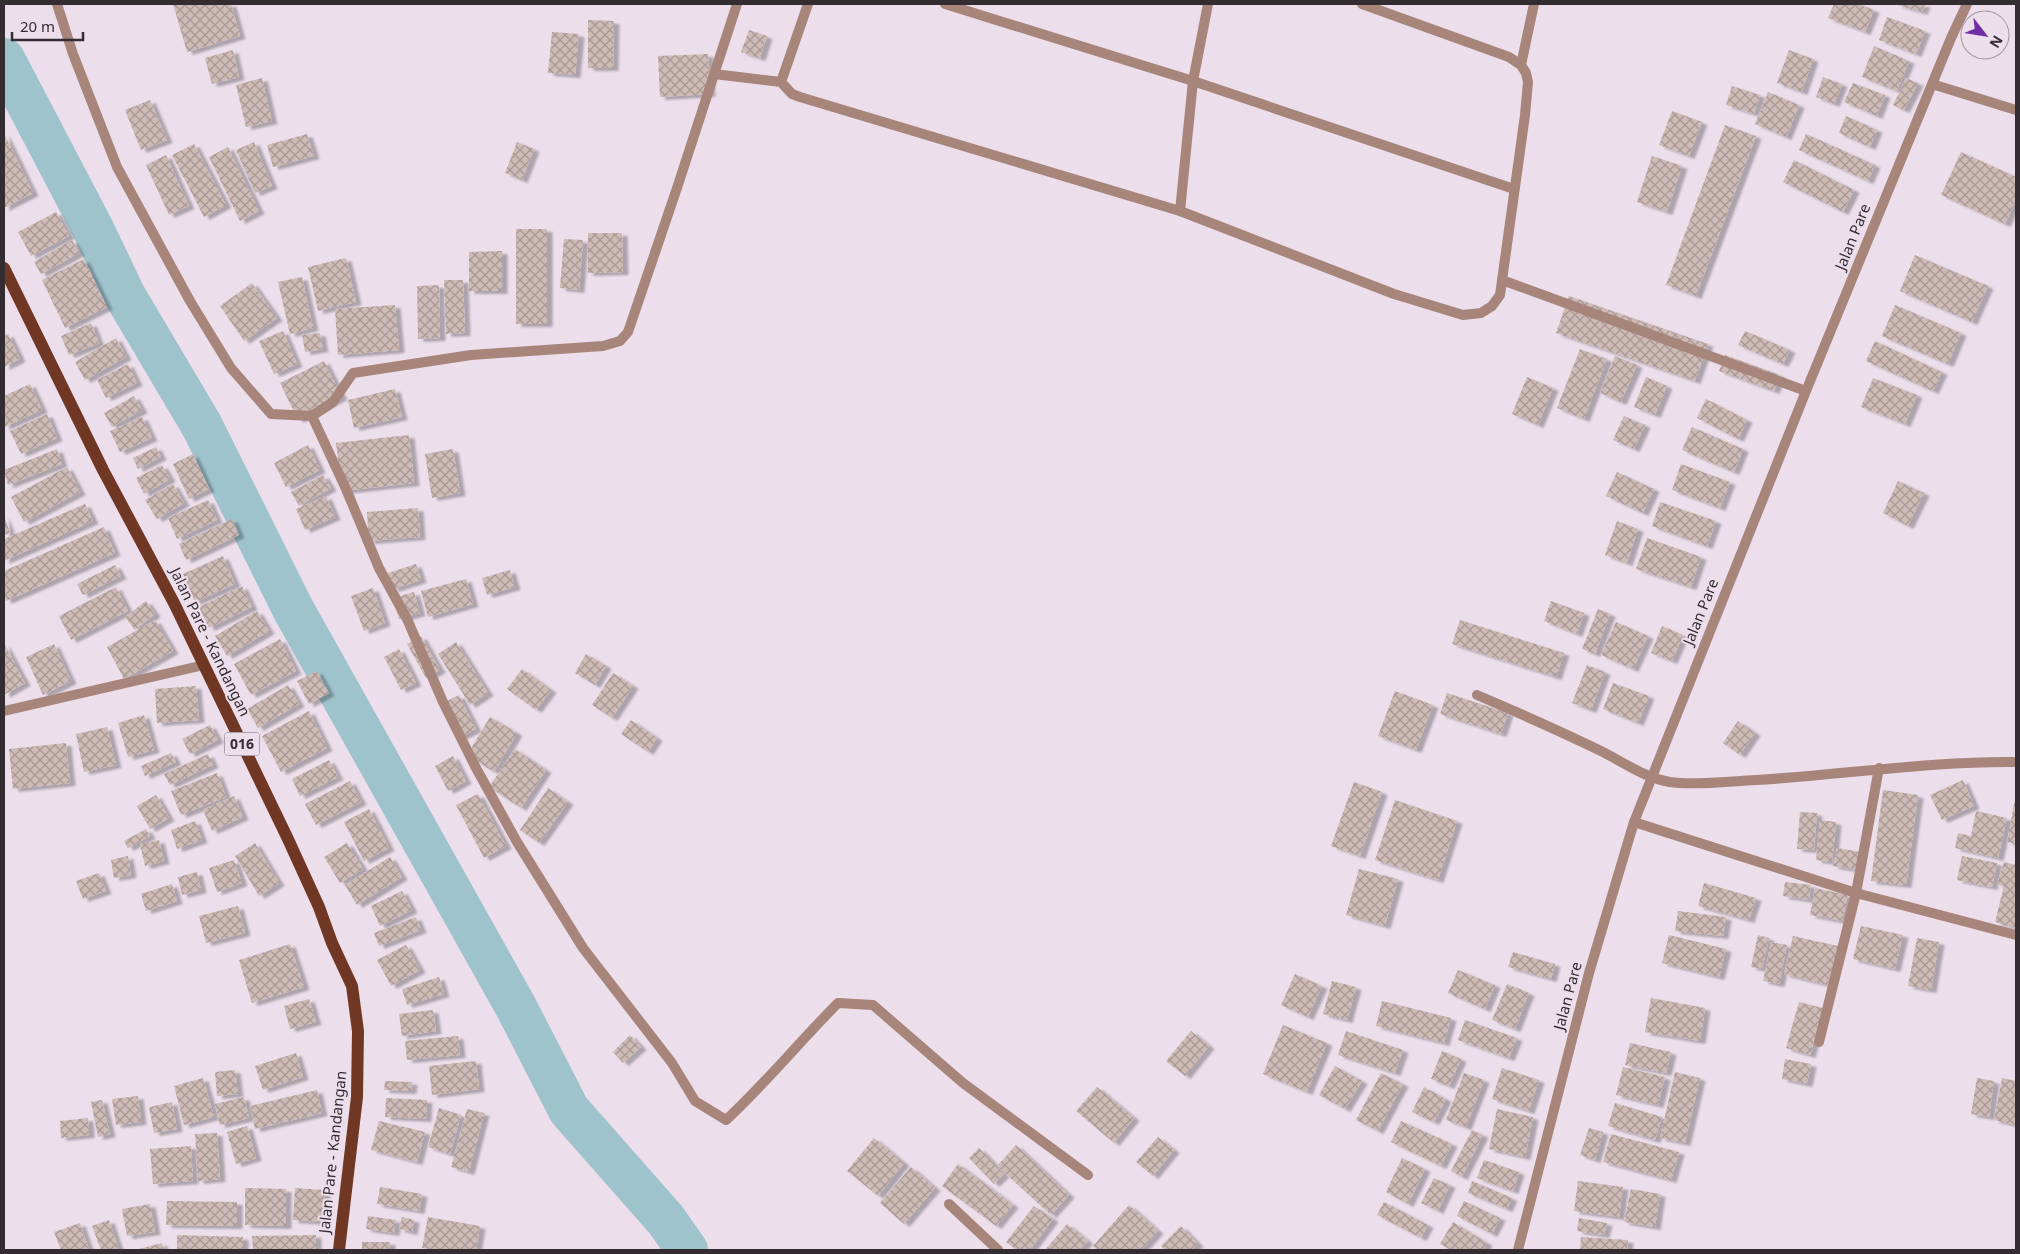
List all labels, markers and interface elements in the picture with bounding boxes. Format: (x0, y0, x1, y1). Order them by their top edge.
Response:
scale bar (12, 10, 84, 42)
north arrow (1960, 10, 2010, 60)
text: 20 m (20, 16, 55, 36)
text: N (1985, 32, 2008, 52)
street label: Jalan Pare (1829, 201, 1874, 275)
street label: Jalan Pare - Kandangan (165, 562, 256, 719)
street label: Jalan Pare (1677, 576, 1722, 650)
road number: 016 (224, 732, 260, 756)
street label: Jalan Pare (1548, 959, 1586, 1034)
street label: Jalan Pare - Kandangan (313, 1070, 350, 1236)

